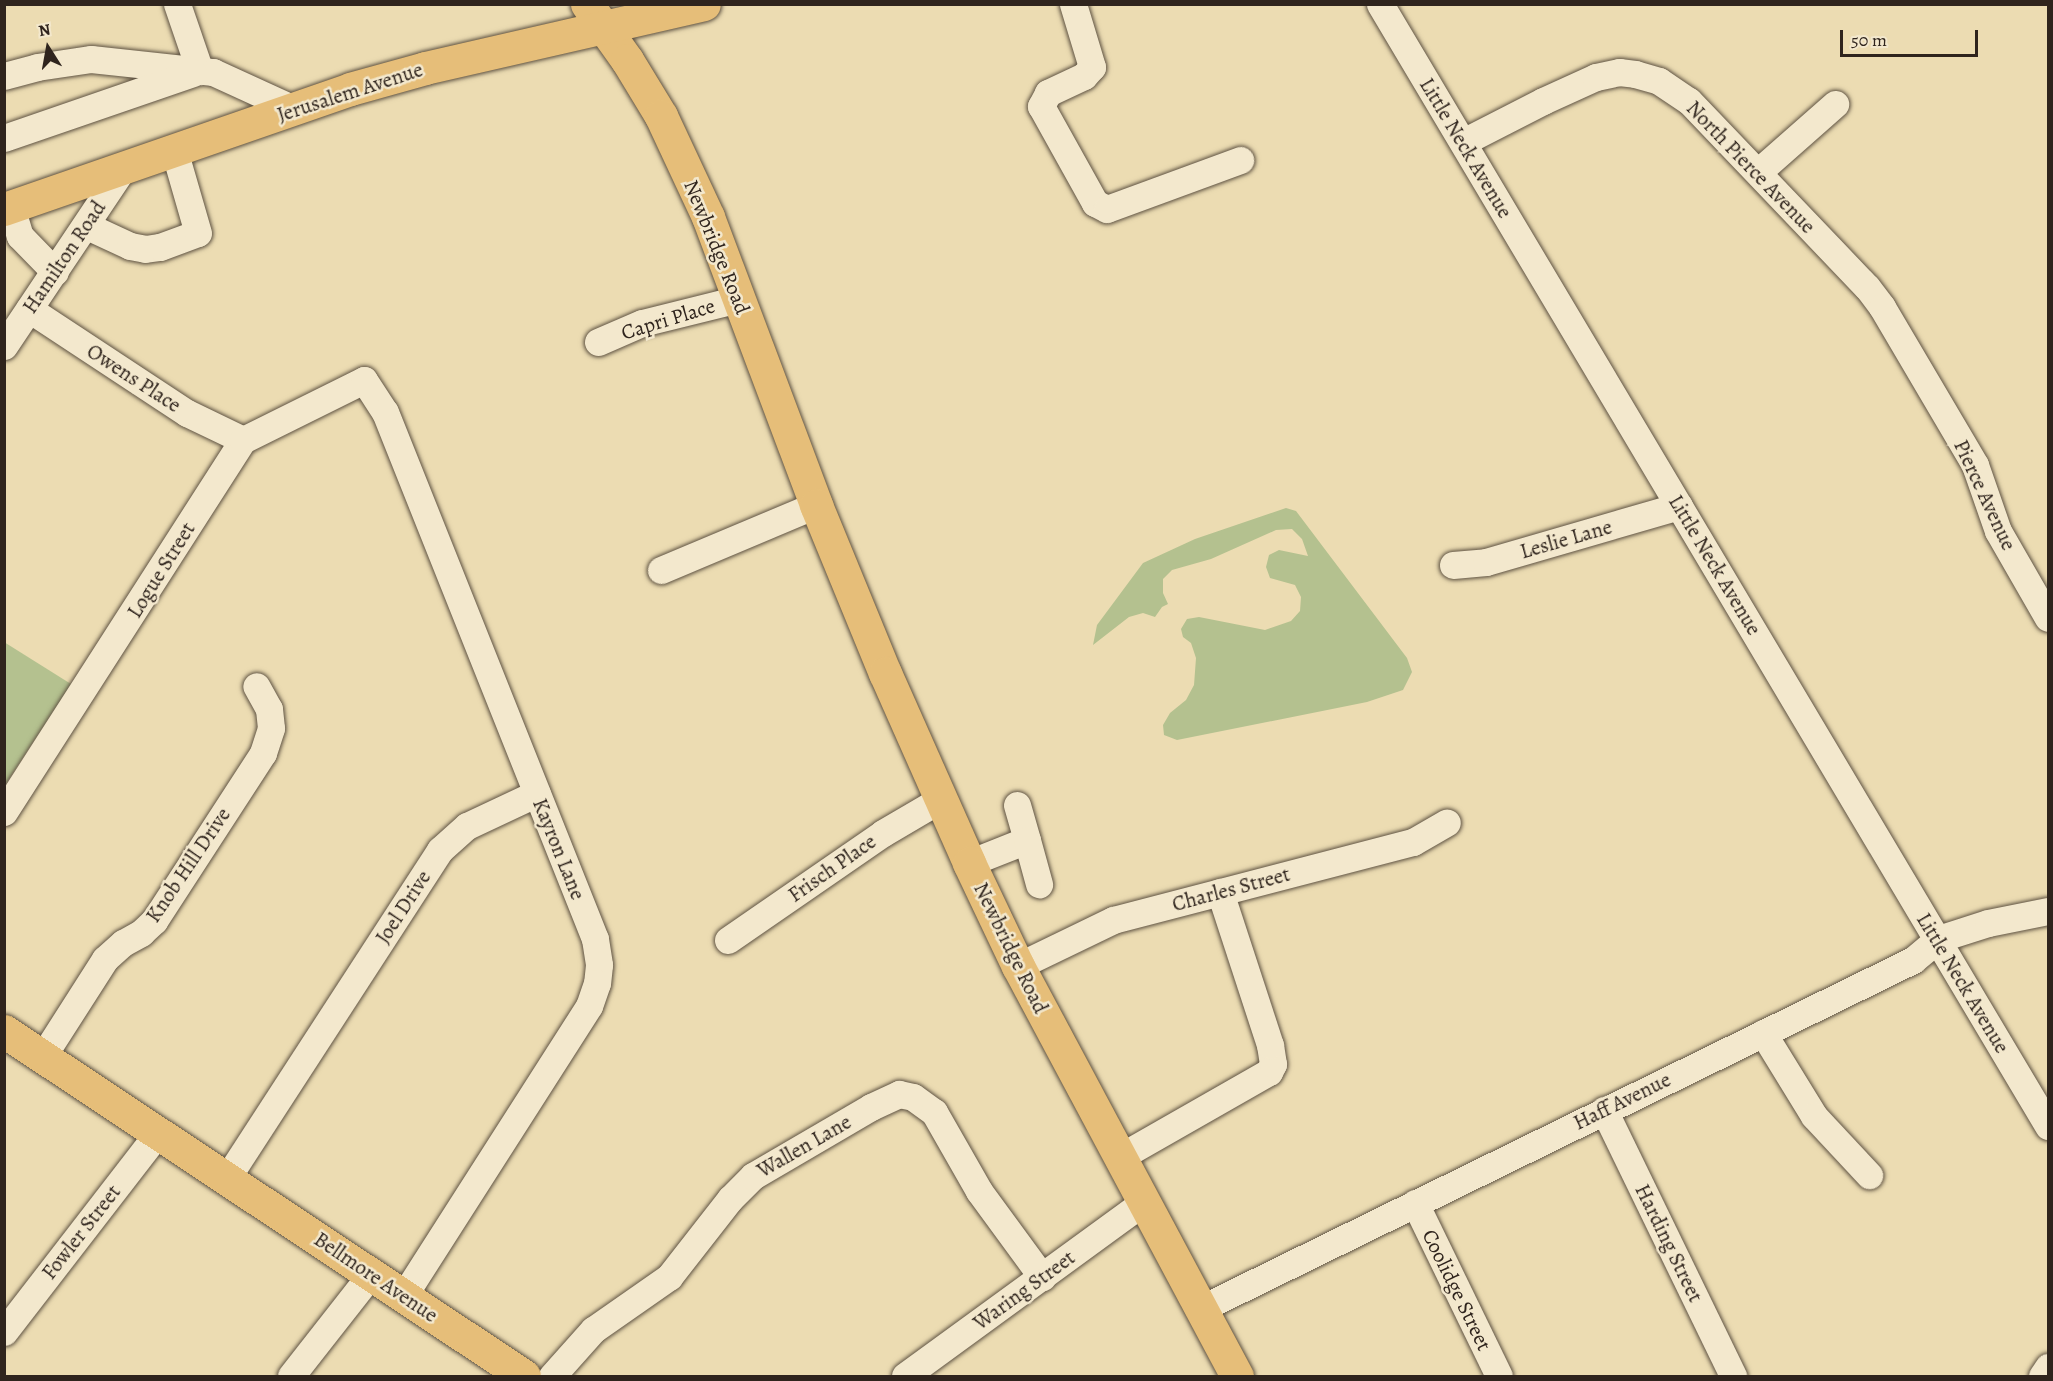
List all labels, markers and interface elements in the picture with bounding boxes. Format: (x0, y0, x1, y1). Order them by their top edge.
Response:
north arrow (18, 18, 78, 78)
text: N (37, 18, 52, 42)
scale bar (1843, 18, 1981, 56)
text: 50 m (1851, 28, 1887, 52)
street label: Jerusalem Avenue (274, 57, 426, 127)
street label: Little Neck Avenue (1414, 73, 1518, 223)
street label: North Pierce Avenue (1681, 95, 1821, 239)
street label: Newbridge Road (679, 176, 755, 318)
street label: Hamilton Road (17, 196, 111, 318)
street label: Capri Place (618, 293, 718, 345)
street label: Owens Place (82, 338, 186, 418)
street label: Pierce Avenue (1948, 436, 2022, 554)
street label: Little Neck Avenue (1663, 490, 1767, 640)
street label: Leslie Lane (1517, 514, 1615, 564)
street label: Logue Street (122, 517, 200, 623)
street label: Kayron Lane (527, 795, 591, 903)
street label: Knob Hill Drive (140, 803, 236, 927)
street label: Frisch Place (783, 829, 881, 907)
street label: Charles Street (1169, 861, 1293, 917)
street label: Joel Drive (370, 866, 436, 948)
street label: Newbridge Road (968, 878, 1054, 1018)
street label: Little Neck Avenue (1911, 908, 2015, 1058)
street label: Haff Avenue (1569, 1067, 1675, 1135)
street label: Wallen Lane (753, 1109, 855, 1183)
street label: Fowler Street (36, 1180, 126, 1284)
street label: Harding Street (1630, 1180, 1708, 1306)
street label: Coolidge Street (1417, 1225, 1497, 1355)
street label: Bellmore Avenue (309, 1226, 443, 1328)
street label: Waring Street (968, 1245, 1080, 1335)

